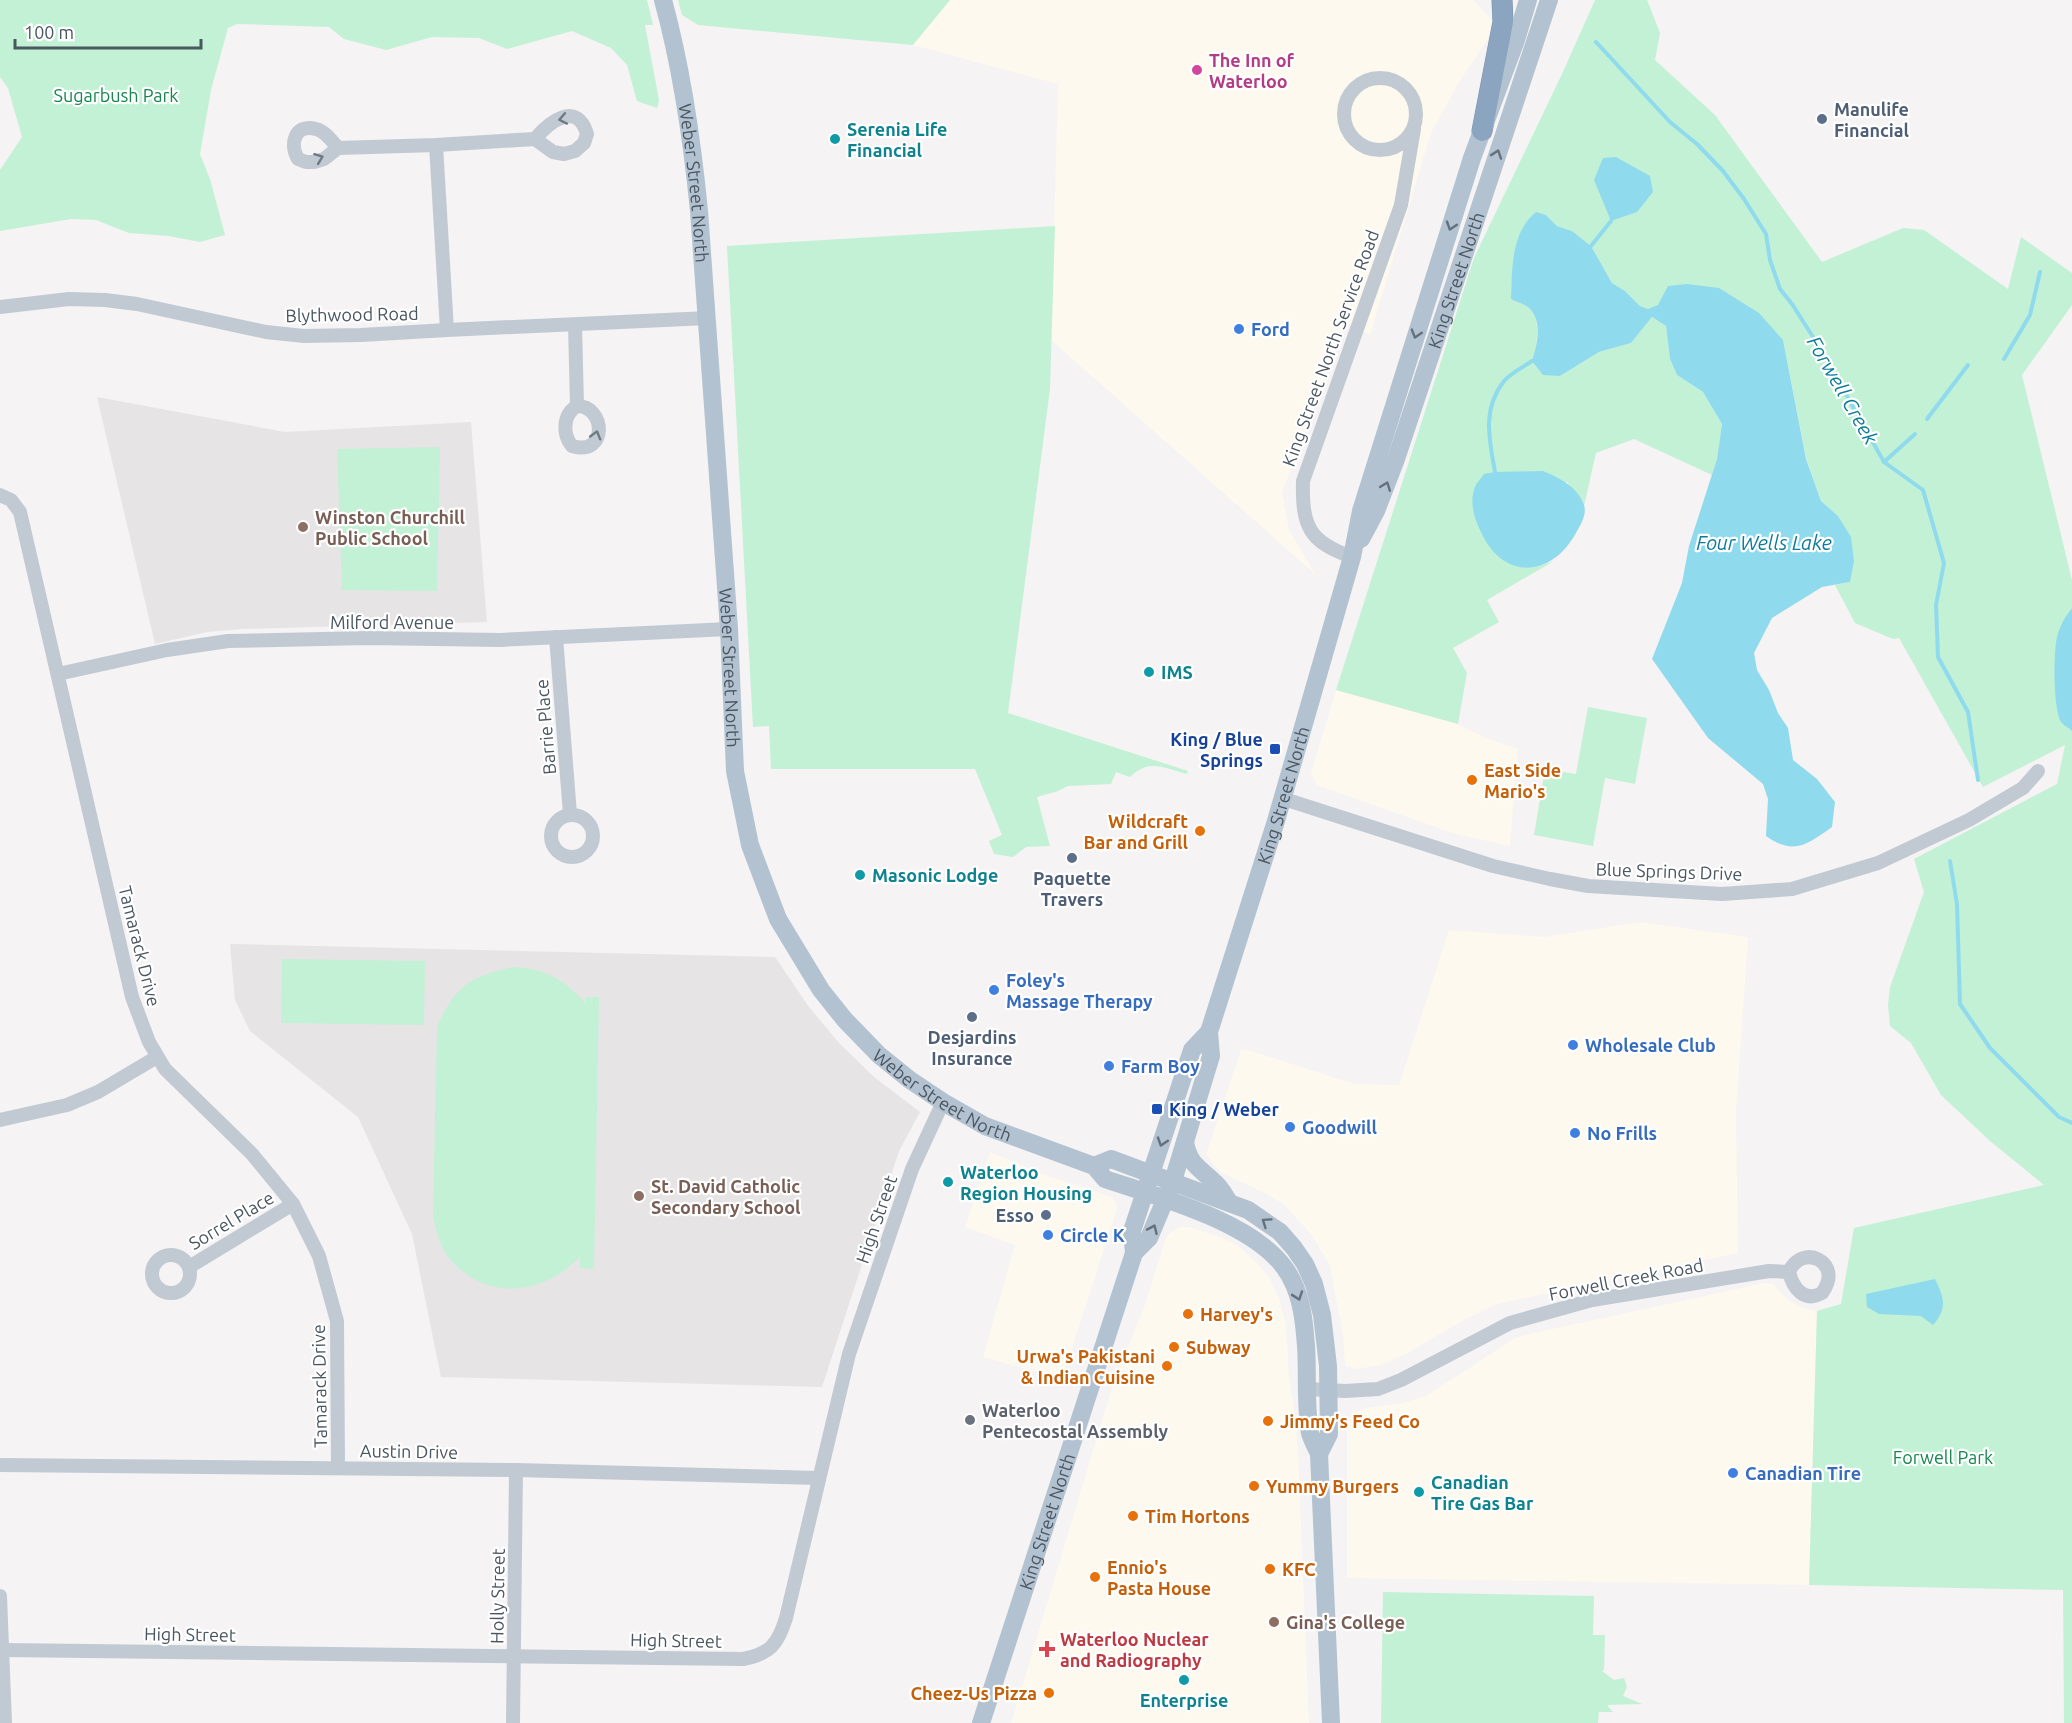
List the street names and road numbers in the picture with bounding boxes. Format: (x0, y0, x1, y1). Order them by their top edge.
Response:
street label: Weber Street North (676, 102, 713, 263)
street label: King Street North (1424, 209, 1488, 351)
street label: King Street North Service Road (1278, 227, 1382, 469)
street label: Blythwood Road (285, 303, 419, 325)
street label: Weber Street North (716, 587, 744, 748)
street label: Milford Avenue (330, 612, 454, 632)
street label: Barrie Place (531, 678, 559, 776)
street label: King Street North (1253, 724, 1313, 866)
street label: Blue Springs Drive (1595, 858, 1743, 884)
street label: Tamarack Drive (115, 884, 165, 1008)
street label: Weber Street North (869, 1045, 1014, 1145)
street label: High Street (852, 1172, 900, 1266)
street label: Sorrel Place (185, 1187, 277, 1253)
street label: Forwell Creek Road (1547, 1254, 1705, 1304)
street label: Tamarack Drive (308, 1324, 330, 1448)
street label: Austin Drive (360, 1440, 458, 1462)
street label: King Street North (1015, 1451, 1078, 1592)
street label: Holly Street (486, 1548, 508, 1644)
street label: High Street (144, 1623, 236, 1645)
street label: High Street (630, 1629, 722, 1651)

